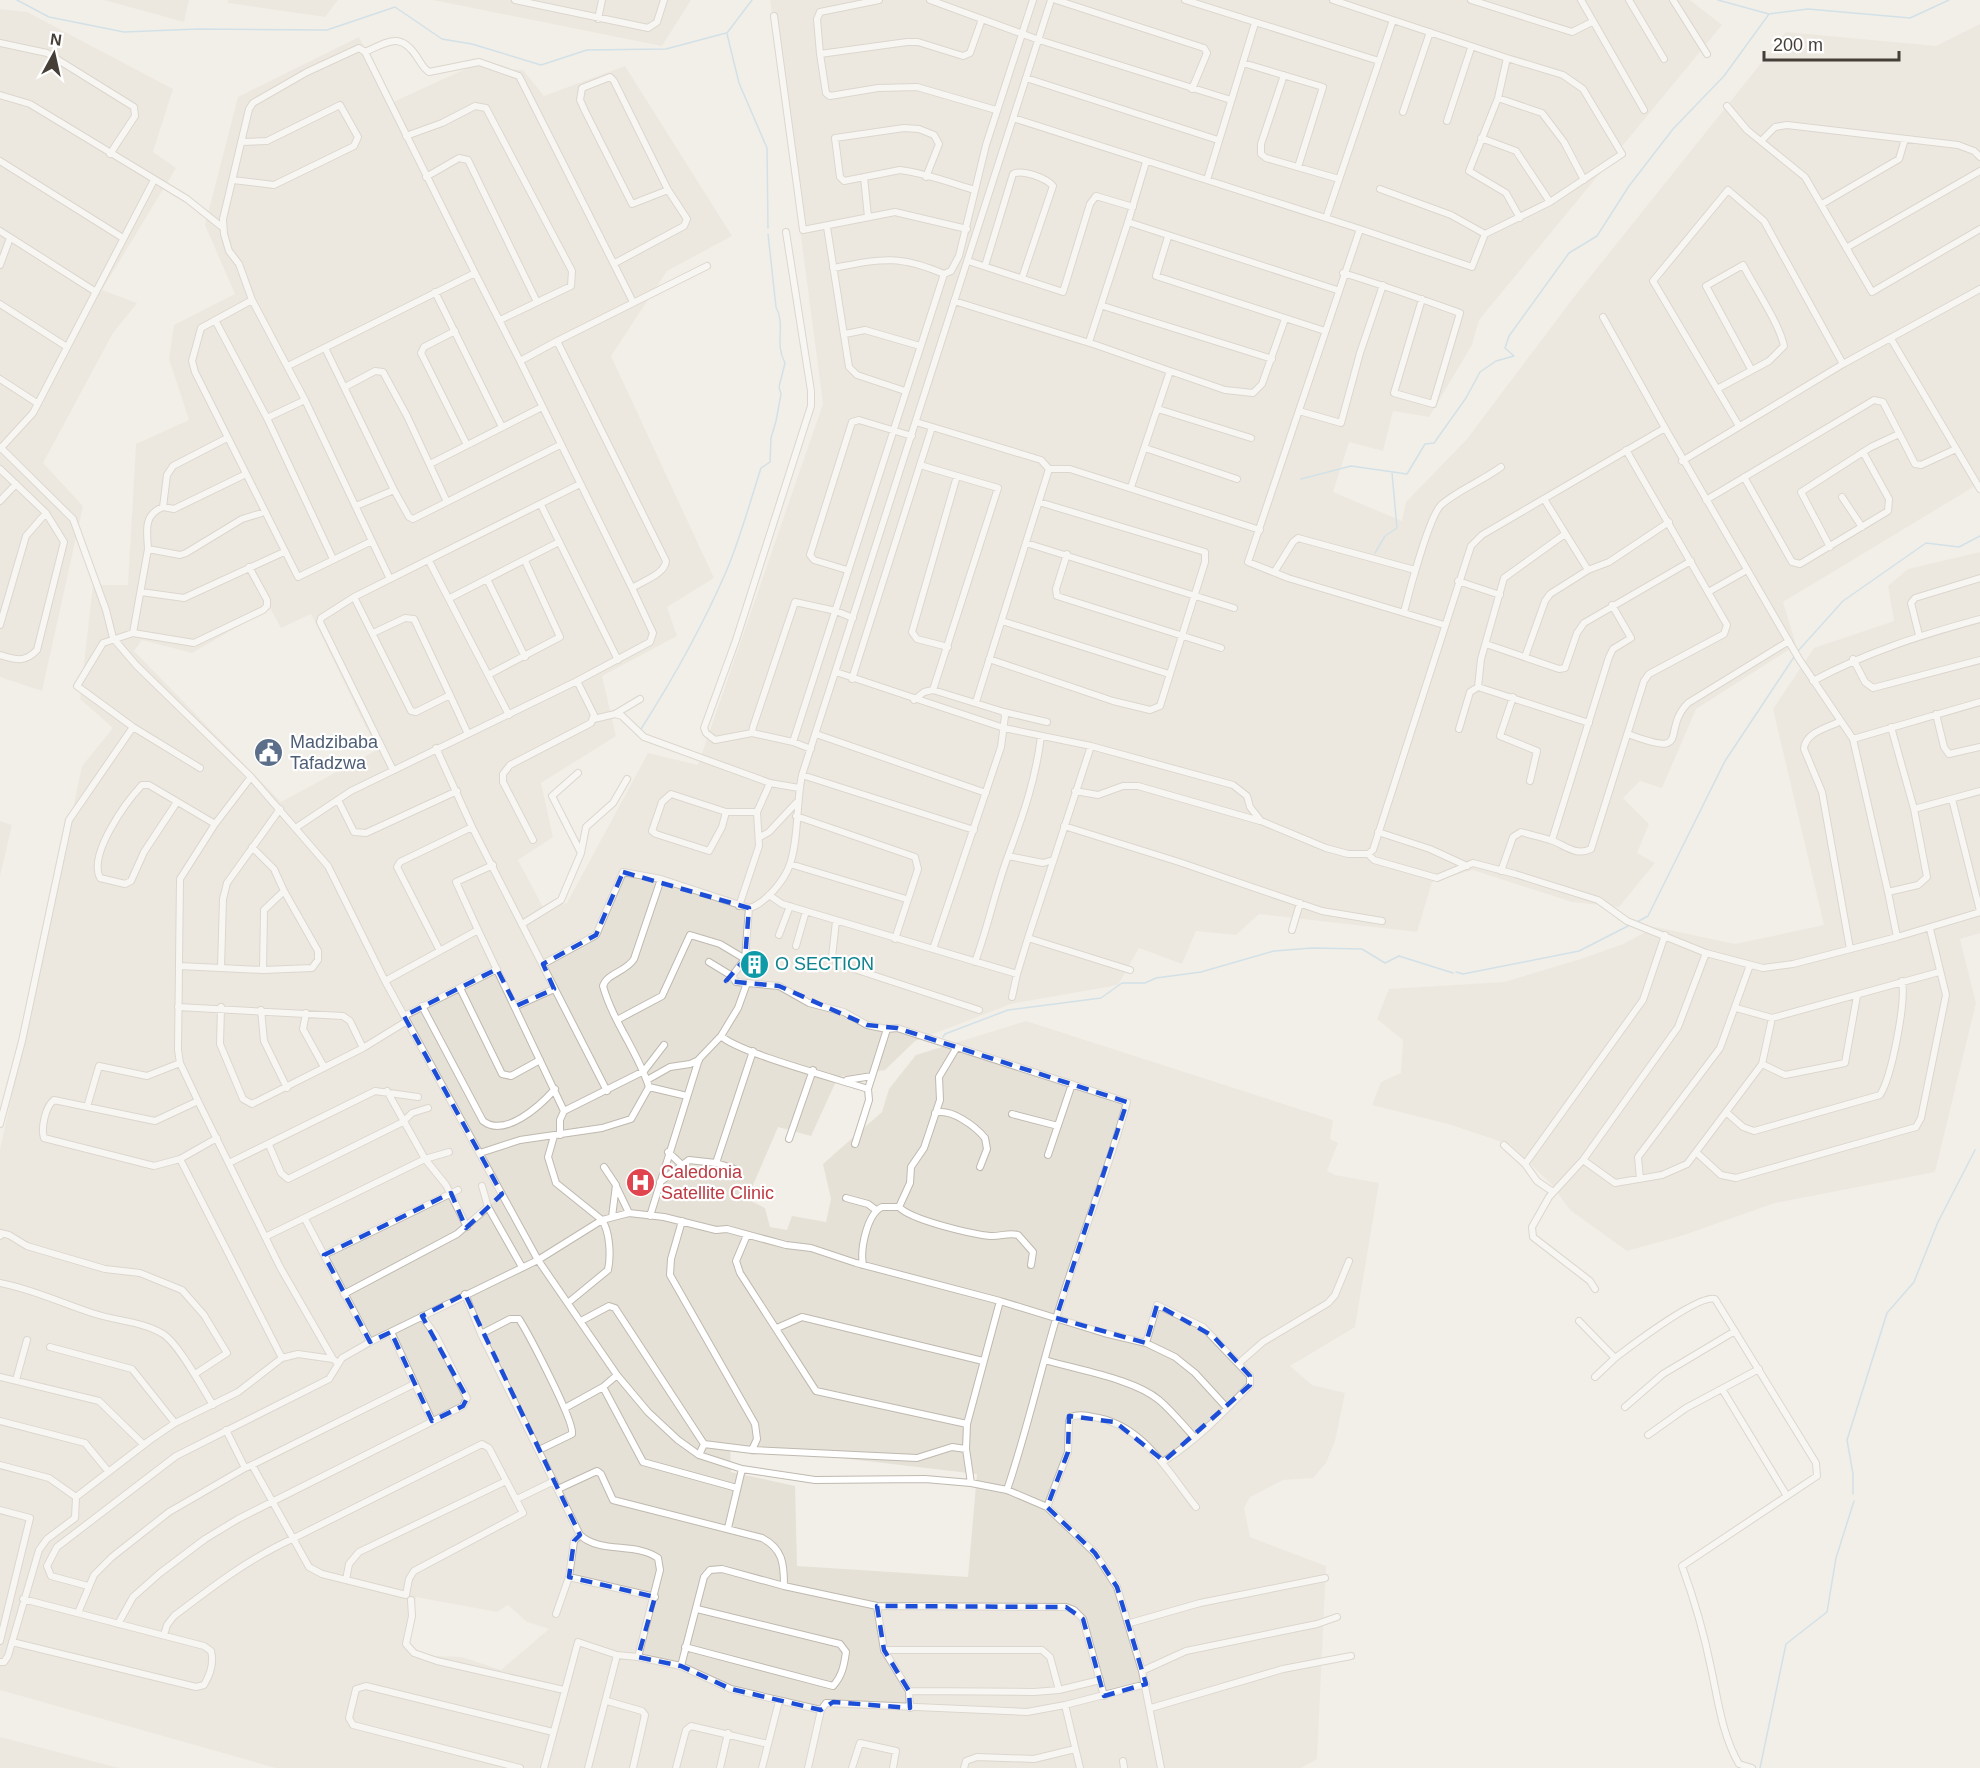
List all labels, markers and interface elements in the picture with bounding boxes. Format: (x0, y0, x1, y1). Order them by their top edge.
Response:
north arrow (24, 24, 84, 84)
scale bar (1764, 24, 1899, 62)
text: N (49, 30, 63, 49)
text: 200 m (1773, 35, 1823, 55)
place label: Madzibaba Tafadzwa (290, 732, 379, 773)
public building icon: Madzibaba Tafadzwa (253, 736, 285, 768)
building icon: O SECTION (738, 948, 770, 980)
place label: O SECTION (775, 954, 874, 974)
place label: Caledonia Satellite Clinic (661, 1162, 774, 1203)
hospital icon: Caledonia Satellite Clinic (624, 1166, 656, 1198)

